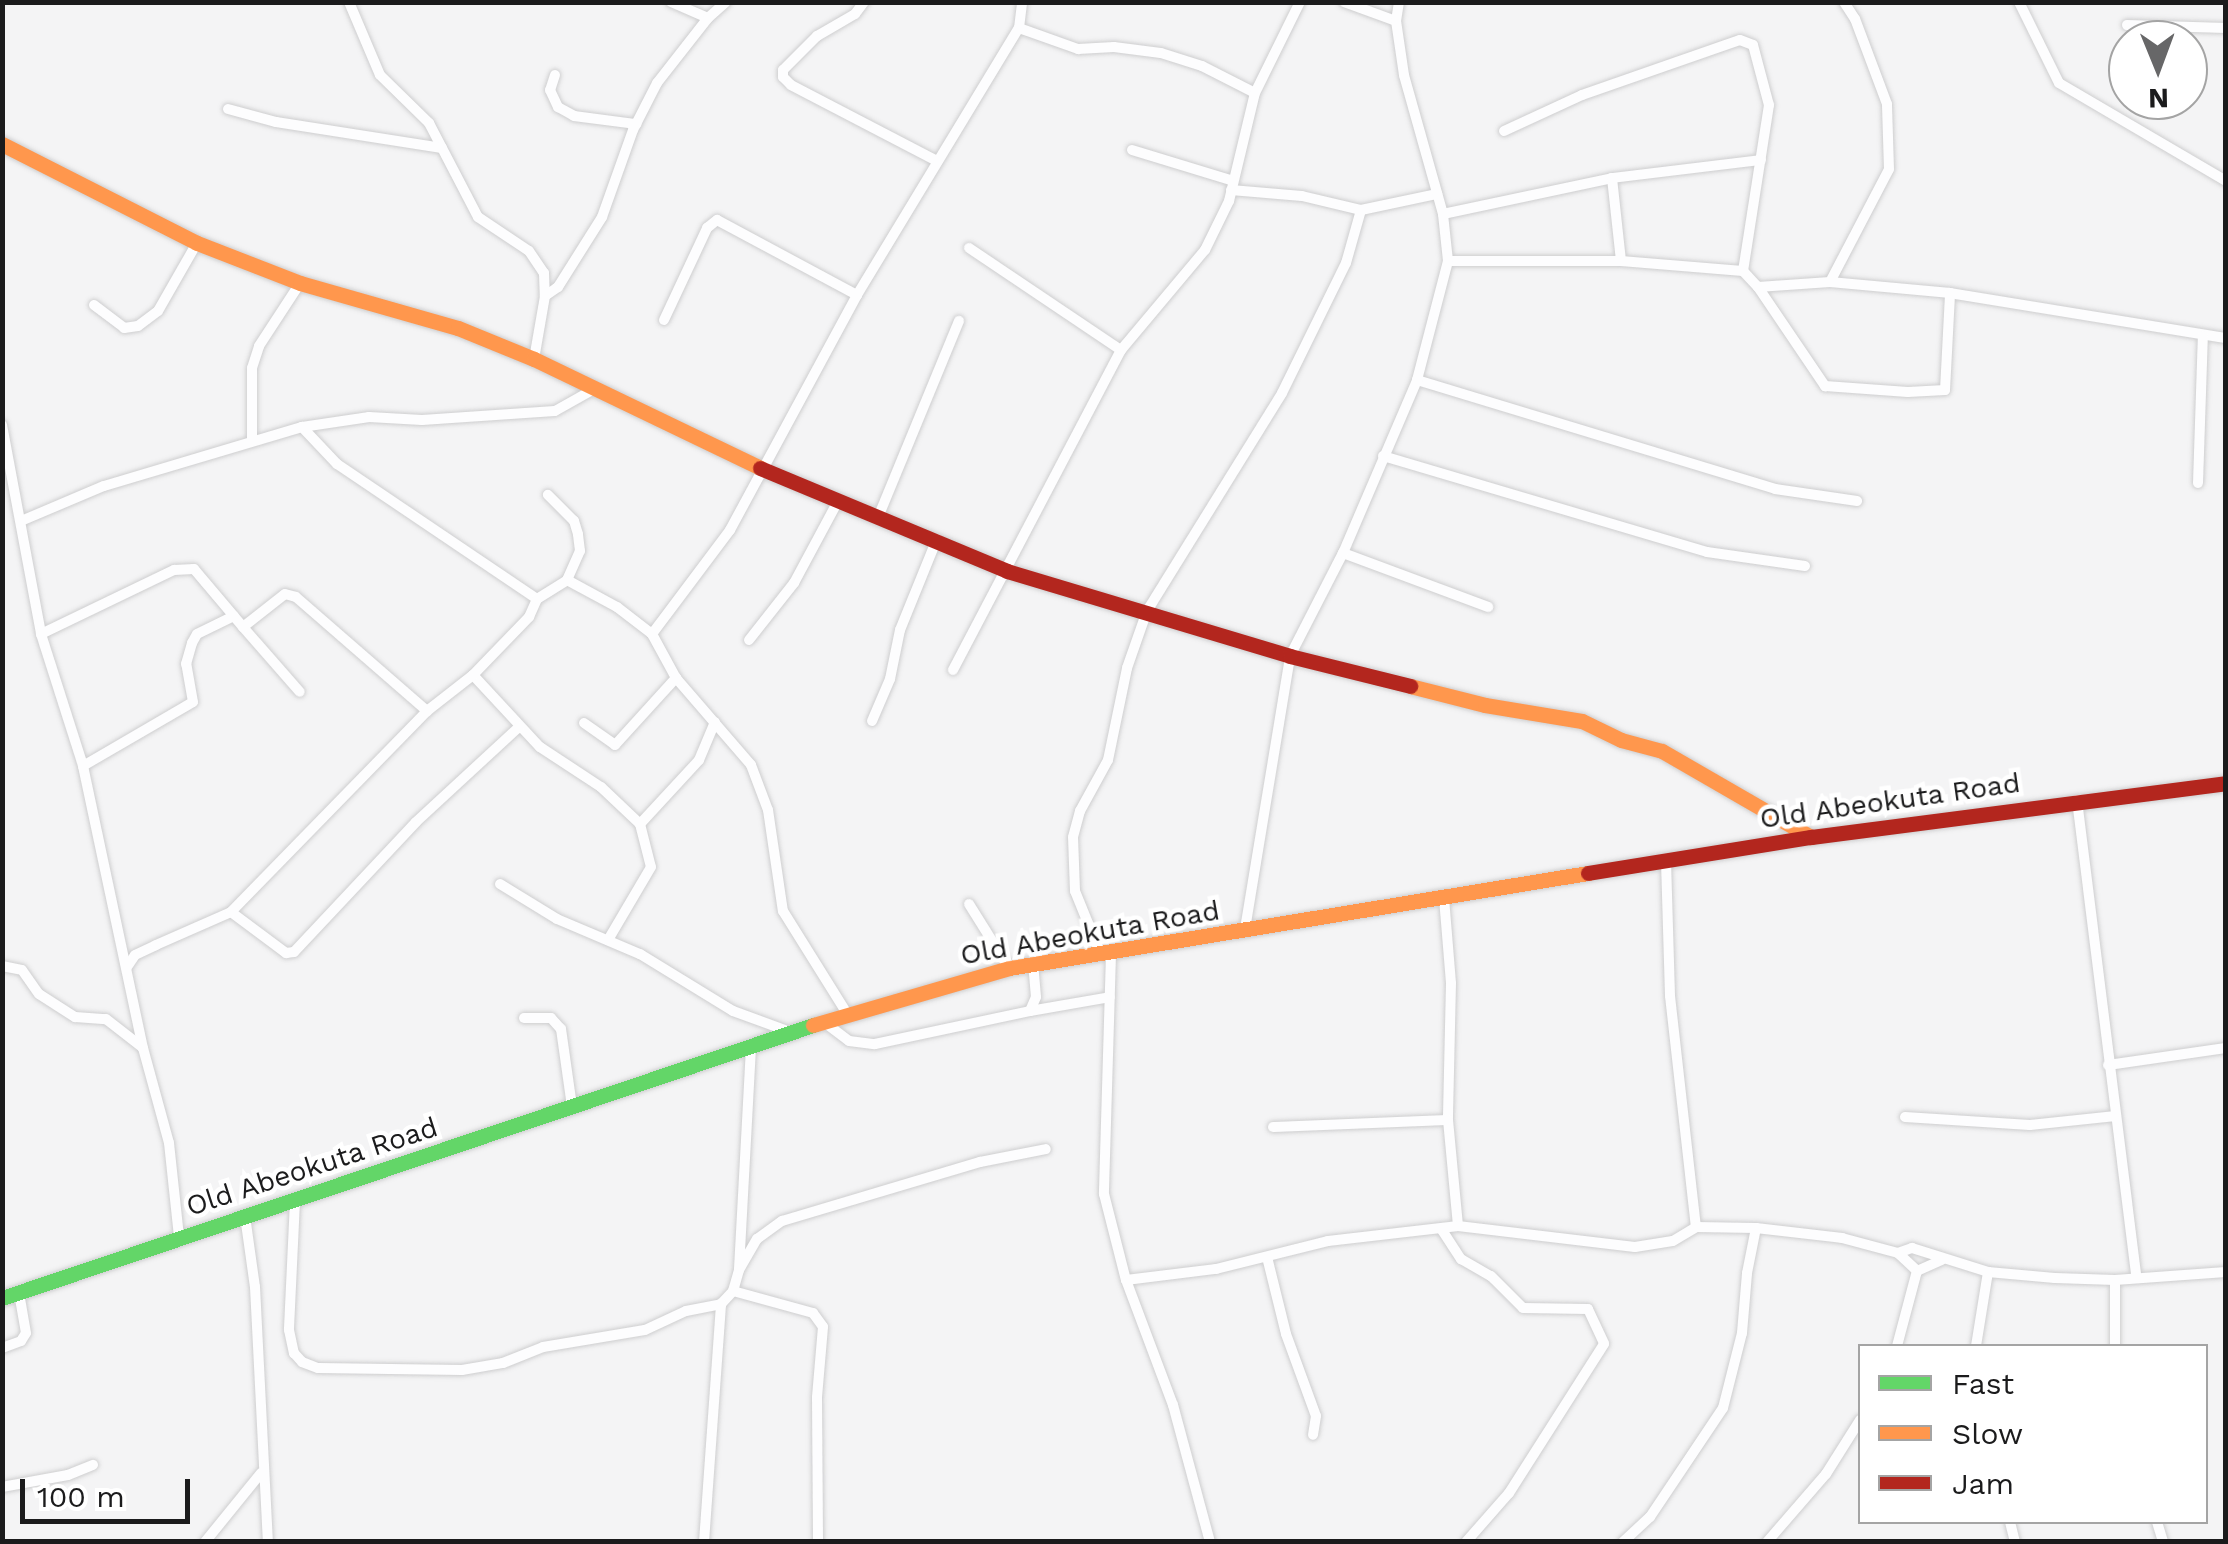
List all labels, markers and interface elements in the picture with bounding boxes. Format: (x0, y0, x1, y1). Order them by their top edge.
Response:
north arrow (2108, 20, 2208, 120)
text: N (2148, 82, 2169, 115)
street label: Old Abeokuta Road (1757, 766, 2023, 836)
street label: Old Abeokuta Road (957, 894, 1223, 972)
street label: Old Abeokuta Road (181, 1110, 443, 1224)
legend (1858, 1344, 2208, 1524)
text: Fast (1952, 1366, 2014, 1401)
text: Slow (1952, 1416, 2023, 1451)
scale bar (25, 1459, 195, 1521)
text: Jam (1952, 1466, 2014, 1501)
text: 100 m (37, 1479, 125, 1514)

